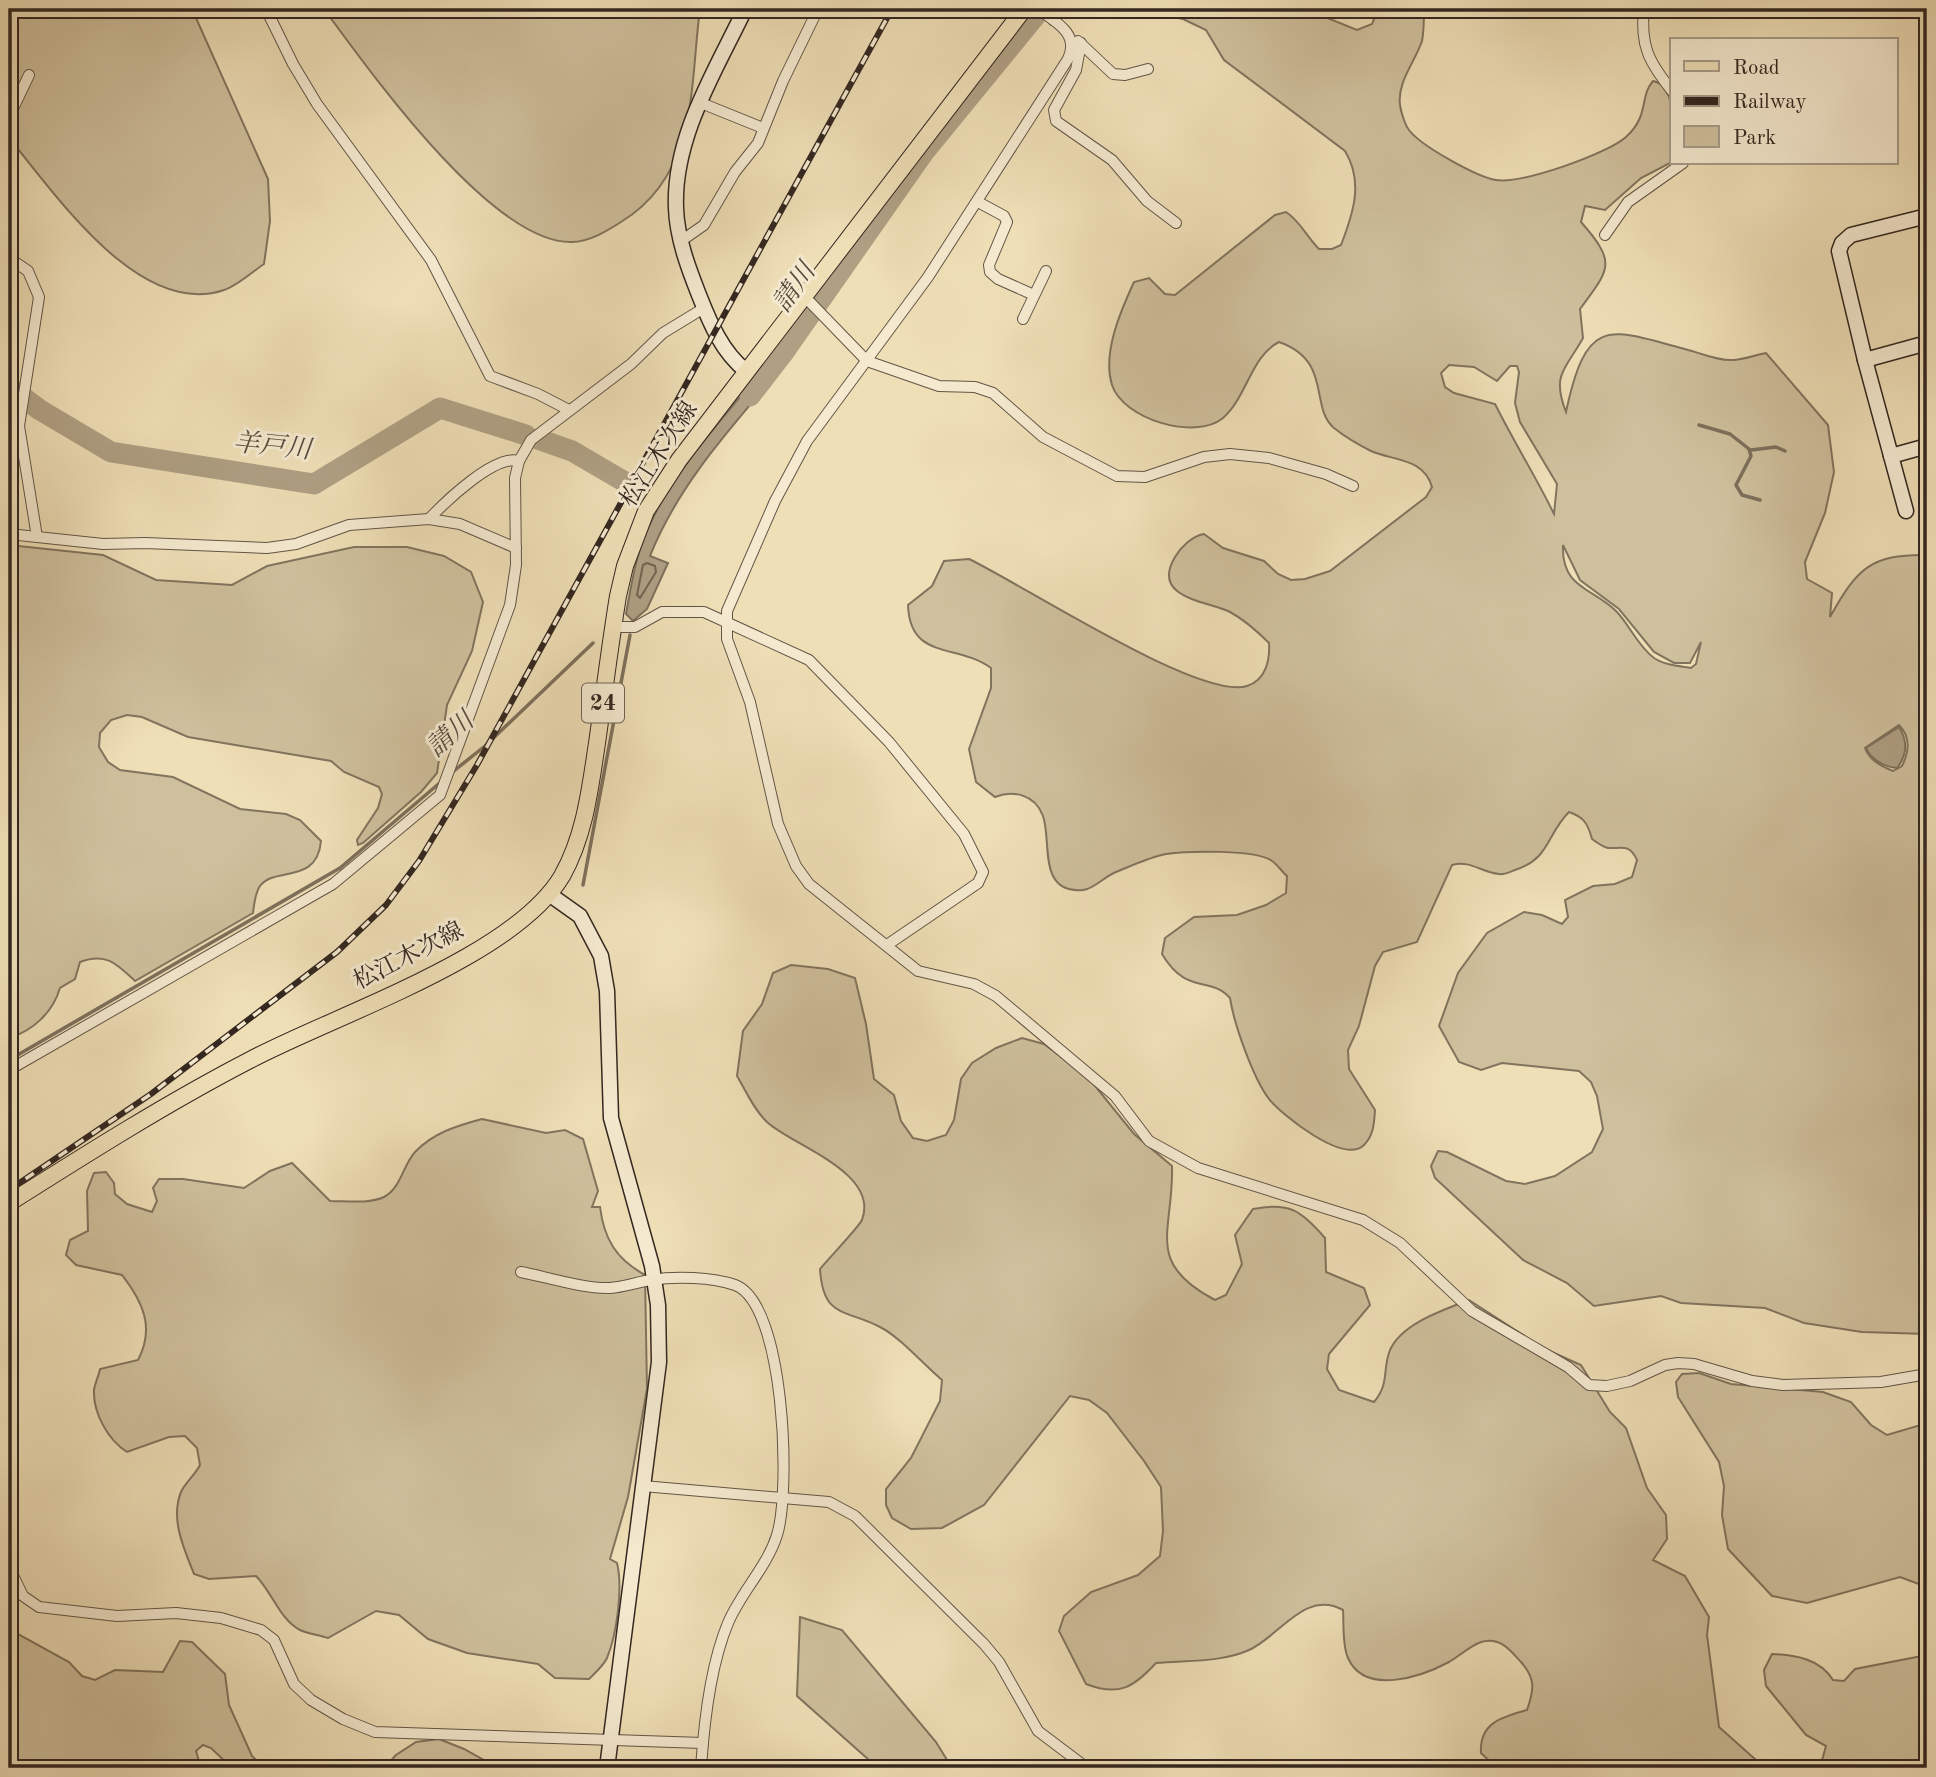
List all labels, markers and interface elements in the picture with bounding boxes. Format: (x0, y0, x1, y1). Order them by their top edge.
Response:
legend (1670, 38, 1898, 164)
text: Road (1733, 58, 1780, 79)
text: Railway (1733, 92, 1807, 113)
text: Park (1733, 128, 1776, 149)
water label: 請川 (768, 256, 822, 317)
street label: 松江木次線 (615, 397, 703, 512)
water label: 羊戸川 (232, 428, 315, 464)
road number: 24 (582, 684, 624, 722)
water label: 請川 (422, 704, 481, 762)
street label: 松江木次線 (349, 916, 468, 995)

